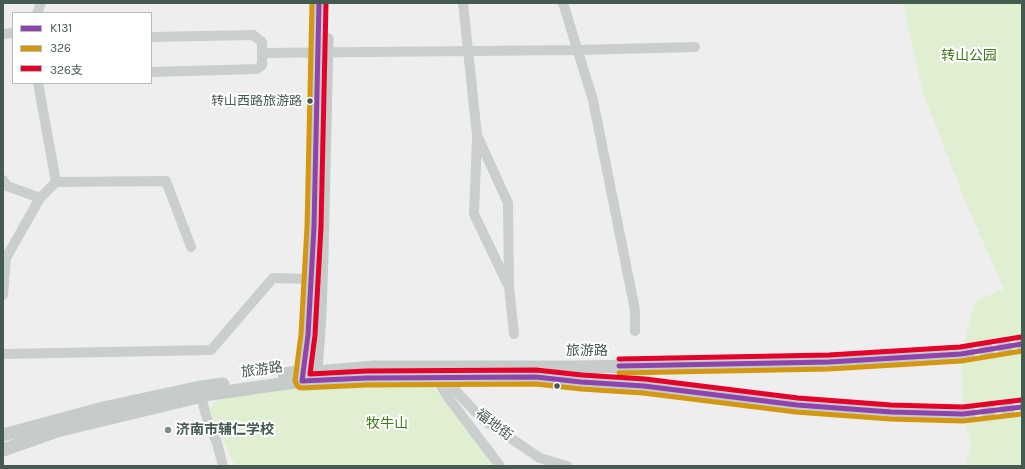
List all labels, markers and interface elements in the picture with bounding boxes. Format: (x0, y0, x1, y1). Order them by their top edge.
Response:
legend (12, 12, 152, 84)
text: K131 (50, 21, 72, 35)
text: 326 (50, 41, 71, 55)
park label: 转山公园 (941, 48, 997, 64)
text: 326支 (50, 63, 83, 77)
place label: 转山西路旅游路 (211, 93, 302, 109)
marker: 转山西路旅游路 (305, 96, 315, 106)
street label: 旅游路 (566, 343, 608, 359)
street label: 旅游路 (240, 359, 284, 381)
unlabelled marker (552, 381, 562, 391)
street label: 福地街 (472, 406, 516, 444)
park label: 牧牛山 (366, 416, 408, 432)
place label: 济南市辅仁学校 (176, 422, 274, 438)
marker: 济南市辅仁学校 (163, 425, 173, 435)

